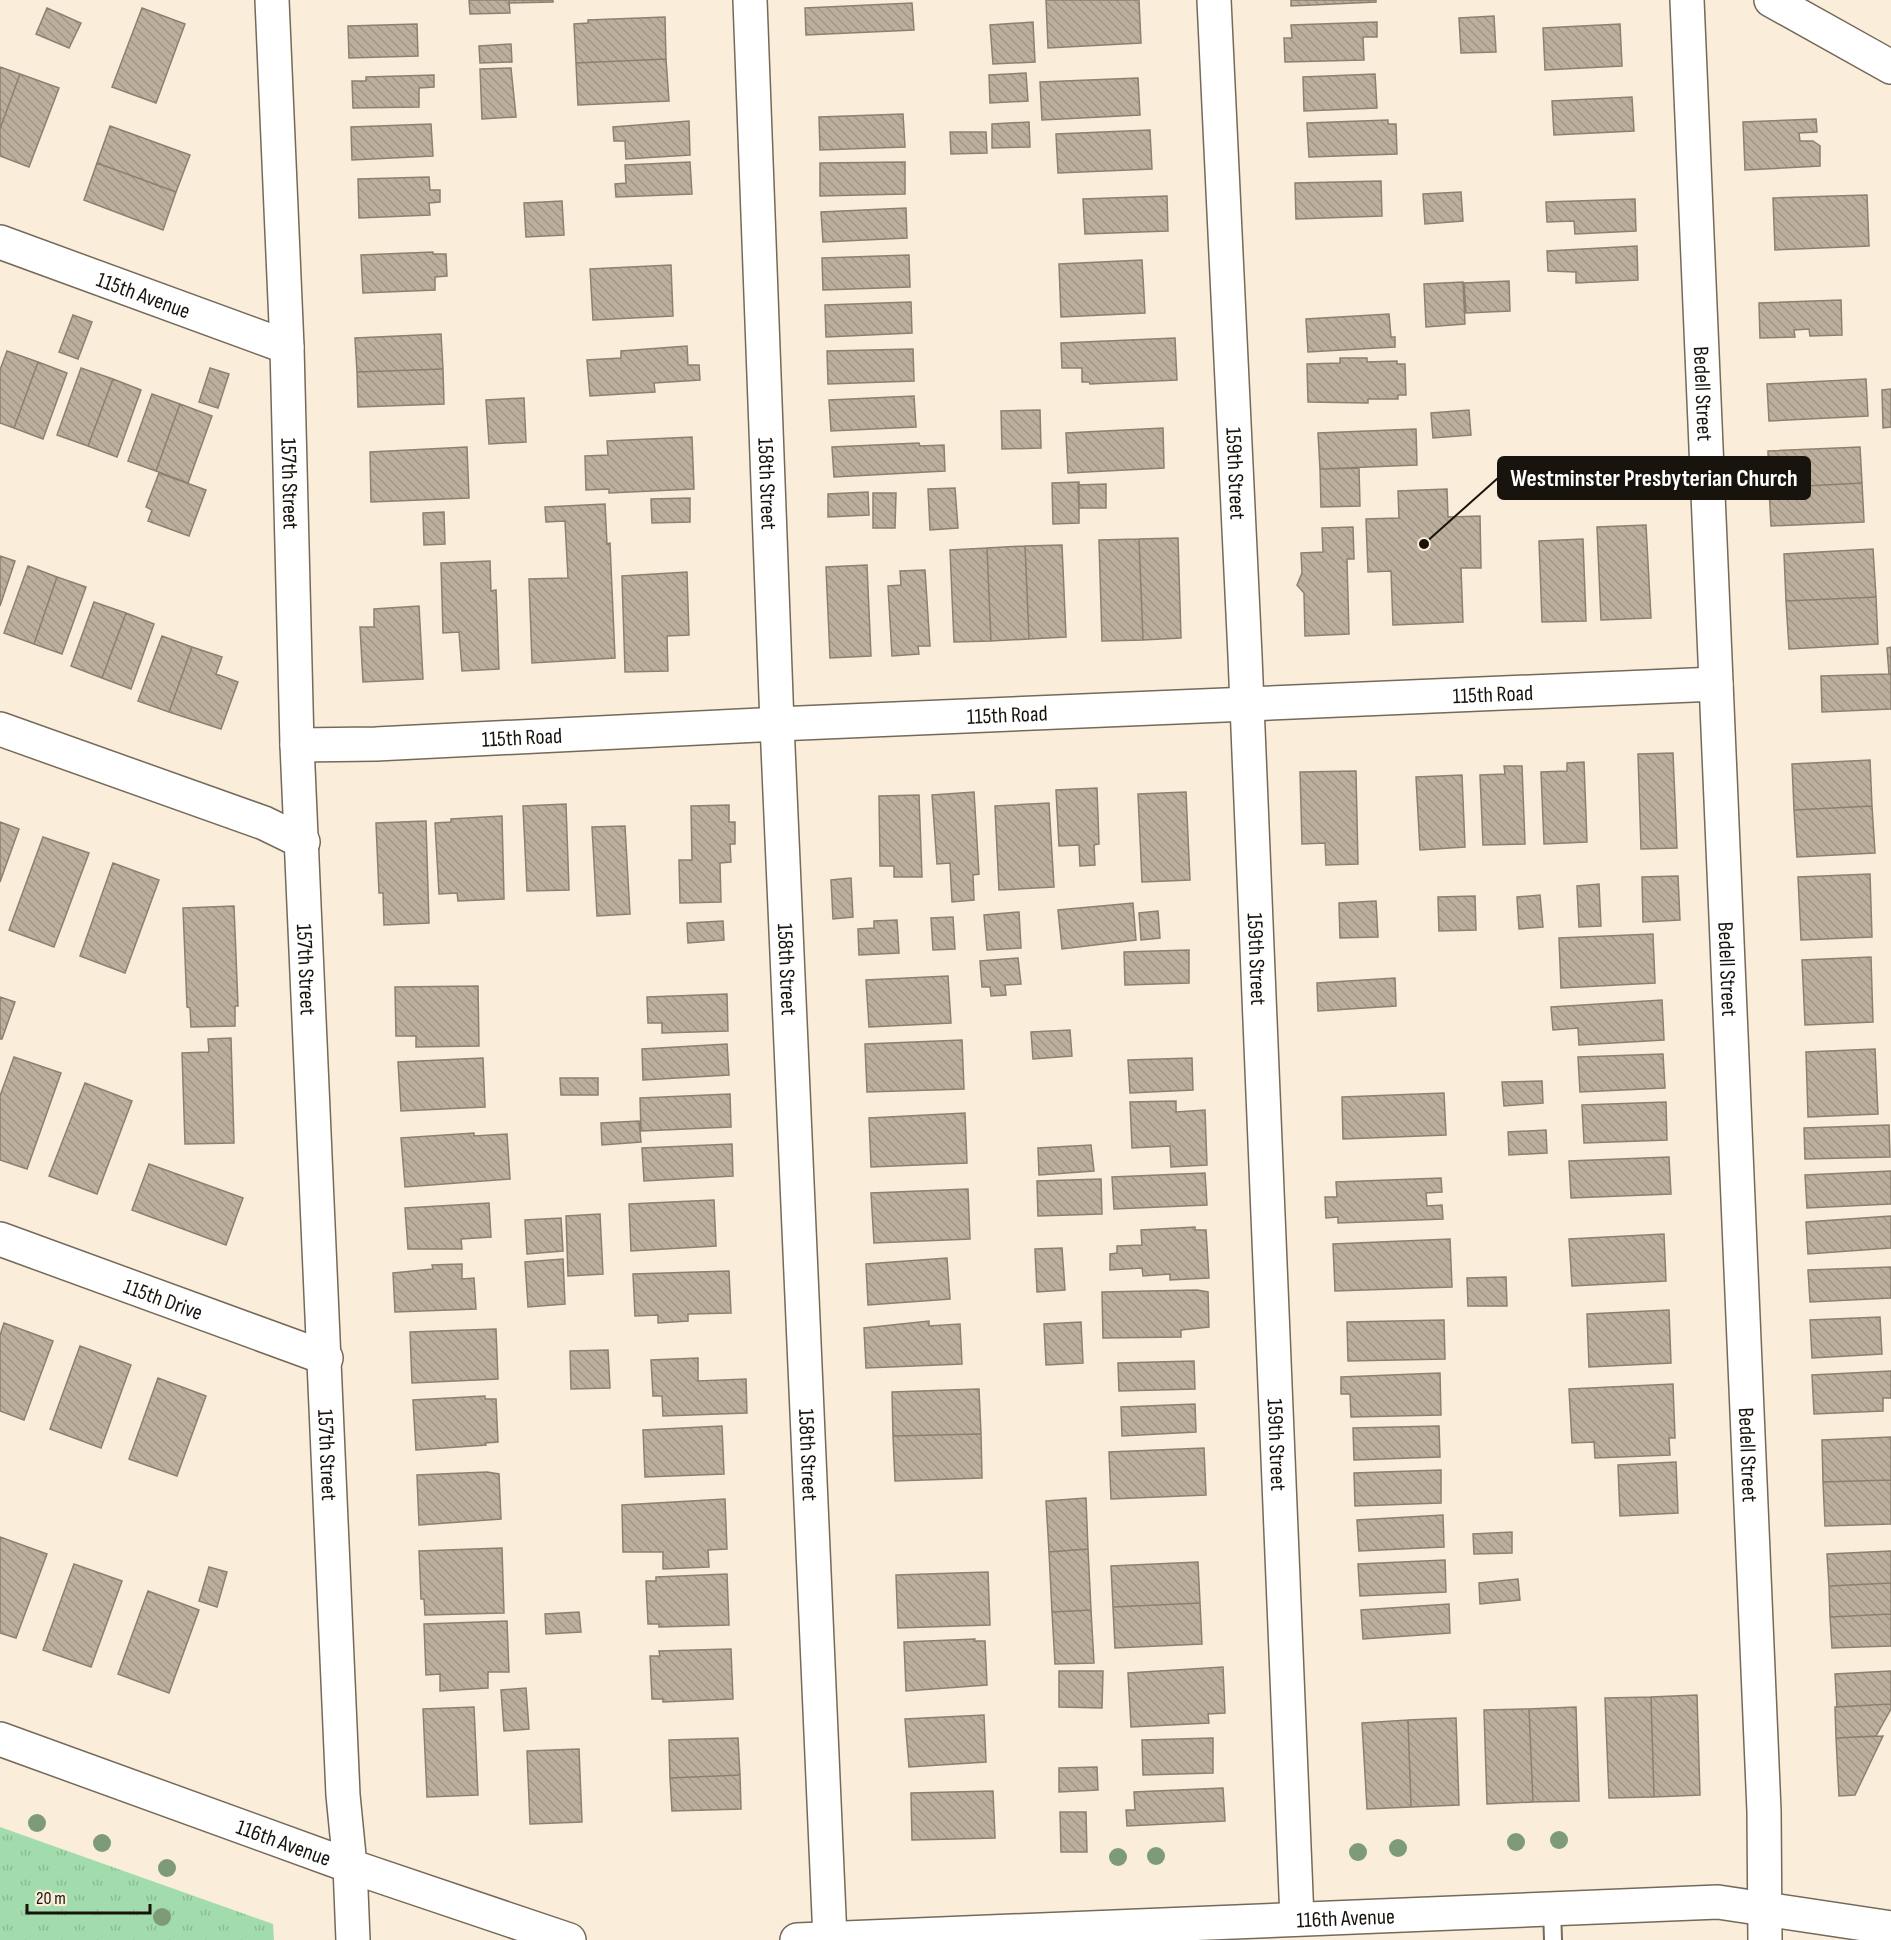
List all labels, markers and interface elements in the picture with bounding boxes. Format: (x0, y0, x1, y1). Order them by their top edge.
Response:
street label: 115th Avenue (93, 267, 194, 325)
street label: Bedell Street (1687, 346, 1718, 442)
street label: 159th Street (1219, 427, 1251, 521)
street label: 158th Street (751, 437, 782, 531)
street label: 157th Street (274, 438, 304, 530)
callout: Westminster Presbyterian Church (1498, 457, 1810, 499)
text: Westminster Presbyterian Church (1510, 464, 1798, 493)
street label: 115th Road (1452, 680, 1534, 710)
street label: 115th Road (967, 700, 1048, 731)
street label: 115th Road (481, 723, 563, 754)
street label: 159th Street (1241, 912, 1271, 1006)
street label: Bedell Street (1711, 921, 1742, 1017)
street label: 157th Street (290, 923, 321, 1016)
street label: 158th Street (771, 923, 802, 1016)
street label: 115th Drive (120, 1273, 206, 1327)
street label: 159th Street (1261, 1398, 1291, 1492)
street label: Bedell Street (1732, 1407, 1763, 1503)
street label: 158th Street (792, 1408, 823, 1502)
street label: 157th Street (311, 1409, 342, 1502)
street label: 116th Avenue (232, 1814, 334, 1873)
scale bar (27, 1877, 150, 1915)
text: 20 m (36, 1888, 66, 1909)
street label: 116th Avenue (1296, 1903, 1395, 1934)

